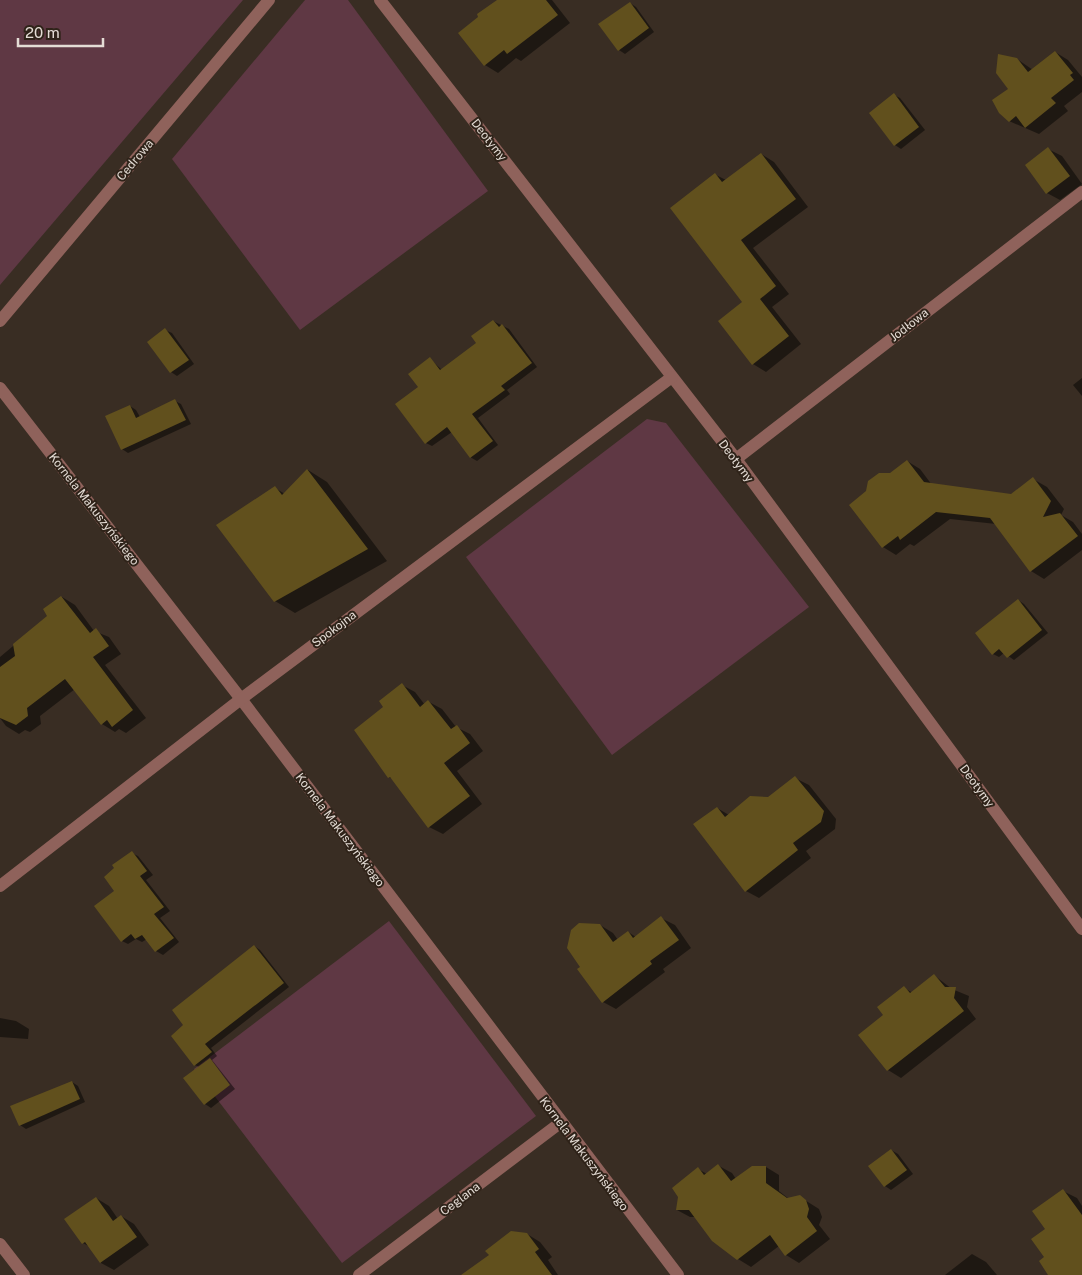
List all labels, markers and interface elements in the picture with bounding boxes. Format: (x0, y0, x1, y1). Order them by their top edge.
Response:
scale bar (18, 15, 102, 47)
text: 20 m (25, 24, 60, 41)
street label: Deotymy (468, 116, 510, 164)
street label: Cedrowa (114, 137, 156, 183)
street label: Jodłowa (887, 306, 931, 344)
street label: Deotymy (716, 437, 757, 485)
street label: Kornela Makuszyńskiego (46, 450, 142, 568)
street label: Spokojna (309, 608, 359, 650)
street label: Deotymy (957, 762, 997, 811)
street label: Kornela Makuszyńskiego (293, 770, 387, 890)
street label: Kornela Makuszyńskiego (537, 1094, 631, 1214)
street label: Ceglana (437, 1179, 483, 1219)

